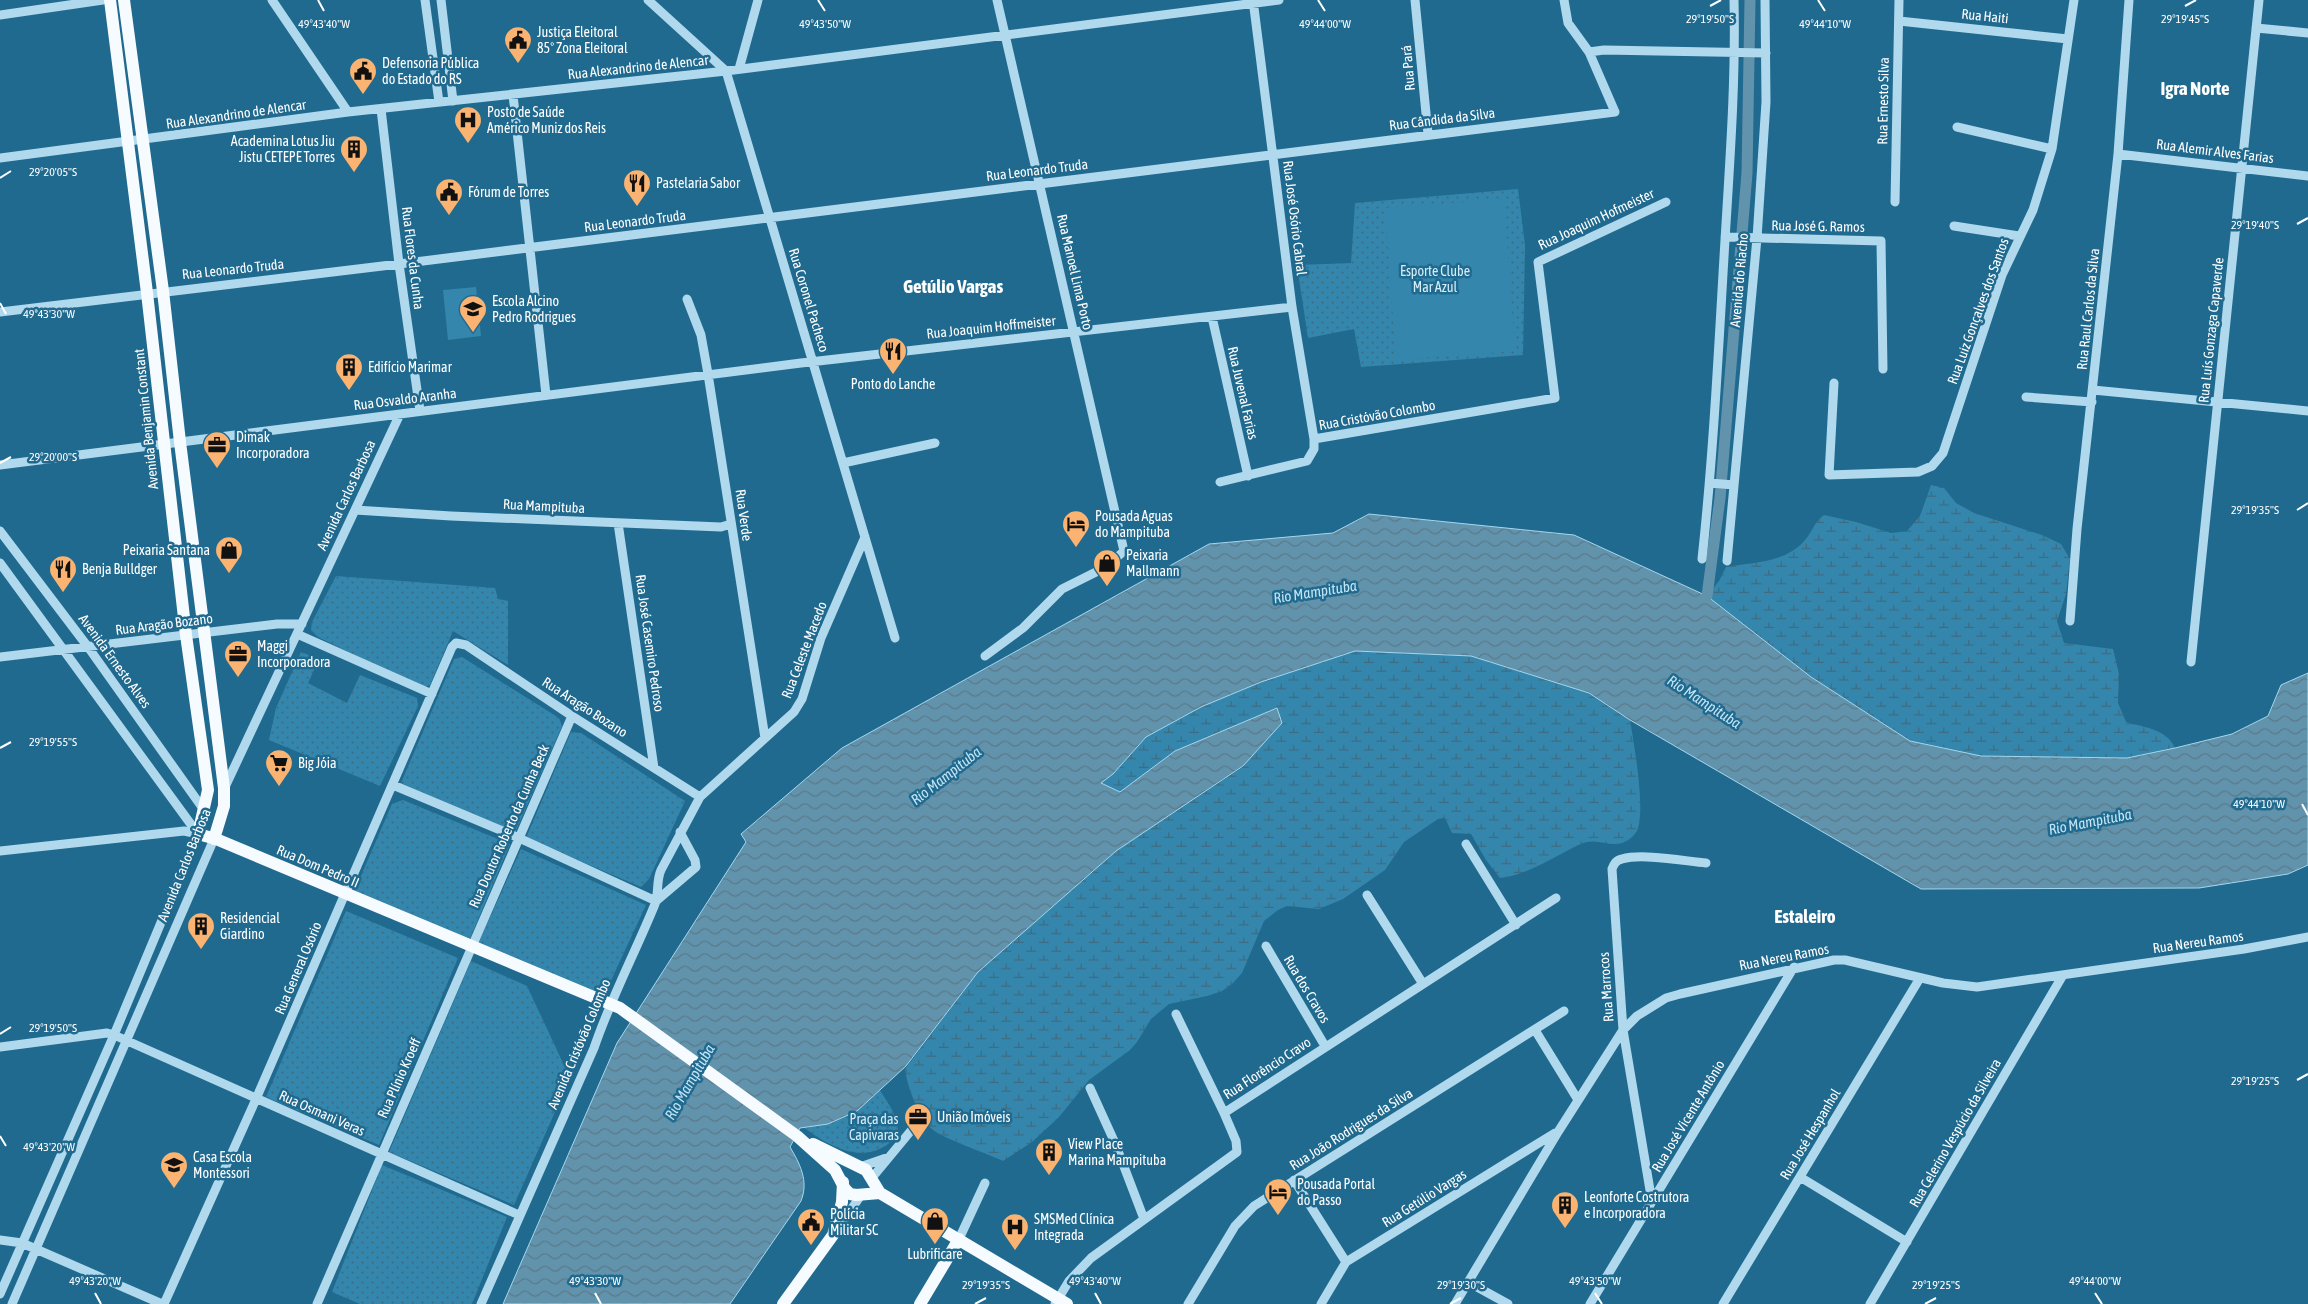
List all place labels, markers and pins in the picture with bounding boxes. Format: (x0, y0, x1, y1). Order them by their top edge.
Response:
place label: Justiça Eleitoral 85° Zona Eleitoral (537, 24, 628, 56)
public building icon: Justiça Eleitoral 85° Zona Eleitoral (503, 25, 533, 64)
place label: Defensoria Pública do Estado do RS (382, 55, 479, 87)
public building icon: Defensoria Pública do Estado do RS (348, 56, 378, 95)
place label: Posto de Saúde Américo Muniz dos Reis (487, 104, 606, 136)
hospital icon: Posto de Saúde Américo Muniz dos Reis (453, 105, 483, 144)
place label: Academina Lotus Jiu Jistu CETEPE Torres (231, 133, 335, 165)
building icon: Academina Lotus Jiu Jistu CETEPE Torres (339, 134, 369, 173)
restaurant icon: Pastelaria Sabor (622, 168, 652, 207)
place label: Pastelaria Sabor (656, 175, 741, 191)
public building icon: Fórum de Torres (434, 177, 464, 216)
place label: Fórum de Torres (468, 184, 549, 200)
place label: Escola Alcino Pedro Rodrigues (492, 293, 576, 325)
school or university icon: Escola Alcino Pedro Rodrigues (458, 294, 488, 333)
restaurant icon: Ponto do Lanche (878, 336, 908, 375)
building icon: Edifício Marimar (334, 352, 364, 391)
place label: Edifício Marimar (368, 359, 453, 375)
place label: Ponto do Lanche (851, 376, 935, 392)
place label: Dimak Incorporadora (236, 429, 309, 461)
office icon: Dimak Incorporadora (202, 430, 232, 469)
place label: Pousada Aguas do Mampituba (1095, 508, 1173, 540)
hotel icon: Pousada Aguas do Mampituba (1061, 509, 1091, 548)
shop icon: Peixaria Santana (214, 535, 244, 574)
place label: Peixaria Santana (123, 542, 210, 558)
place label: Peixaria Mallmann (1126, 547, 1179, 579)
shop icon: Peixaria Mallmann (1092, 548, 1122, 587)
restaurant icon: Benja Bulldger (48, 554, 78, 593)
place label: Benja Bulldger (82, 561, 158, 577)
place label: Maggi Incorporadora (257, 638, 330, 670)
office icon: Maggi Incorporadora (223, 639, 253, 678)
supermarket icon: Big Jóia (264, 748, 294, 787)
place label: Big Jóia (298, 755, 337, 771)
place label: Residencial Giardino (220, 910, 280, 942)
building icon: Residencial Giardino (186, 911, 216, 950)
office icon: União Imóveis (903, 1102, 933, 1141)
place label: União Imóveis (937, 1109, 1011, 1125)
place label: View Place Marina Mampituba (1068, 1136, 1166, 1168)
building icon: View Place Marina Mampituba (1034, 1137, 1064, 1176)
place label: Casa Escola Montessori (193, 1149, 252, 1181)
school or university icon: Casa Escola Montessori (159, 1150, 189, 1189)
place label: Pousada Portal do Passo (1297, 1176, 1375, 1208)
hotel icon: Pousada Portal do Passo (1263, 1177, 1293, 1216)
place label: Leonforte Costrutora e Incorporadora (1584, 1189, 1689, 1221)
building icon: Leonforte Costrutora e Incorporadora (1550, 1190, 1580, 1229)
place label: Polícia Militar SC (830, 1206, 879, 1238)
shop icon: Lubrificare (920, 1206, 950, 1245)
public building icon: Polícia Militar SC (796, 1207, 826, 1246)
place label: SMSMed Clínica Integrada (1034, 1211, 1114, 1243)
hospital icon: SMSMed Clínica Integrada (1000, 1212, 1030, 1251)
place label: Lubrificare (907, 1246, 963, 1262)

